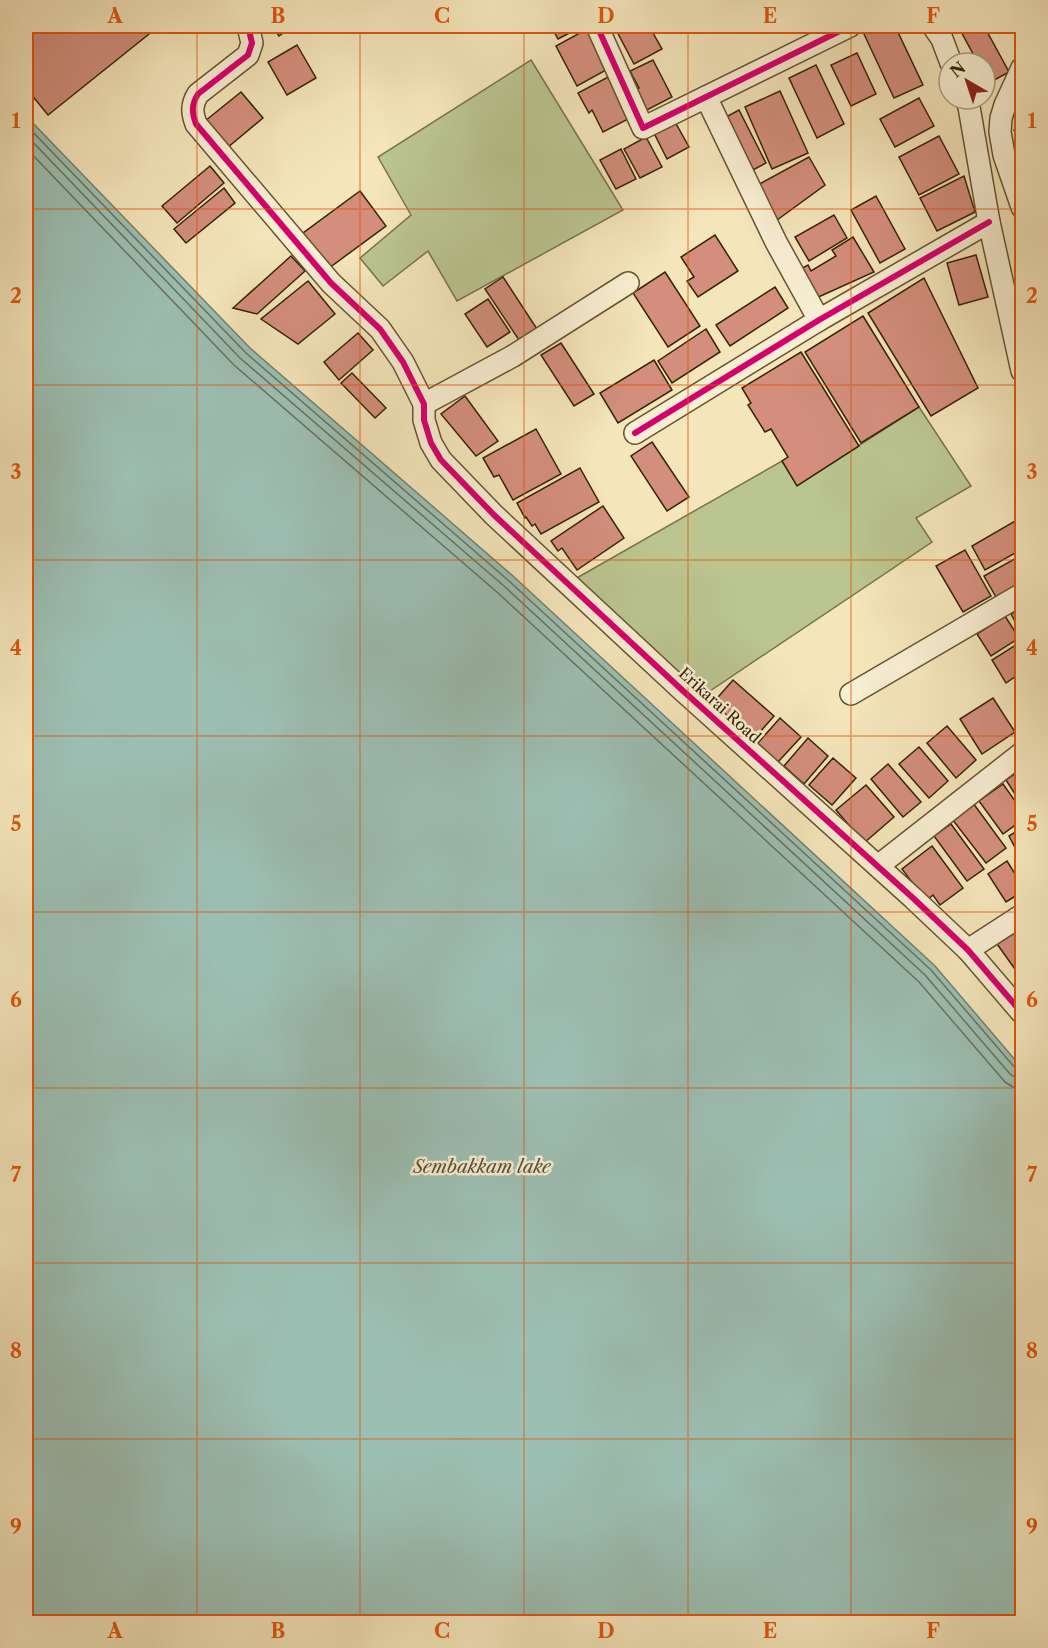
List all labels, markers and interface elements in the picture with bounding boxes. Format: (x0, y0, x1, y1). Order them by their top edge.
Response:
text: A (106, 4, 123, 28)
text: B (271, 4, 286, 28)
text: C (434, 4, 450, 28)
text: D (597, 4, 615, 28)
text: E (763, 4, 777, 28)
text: F (926, 4, 940, 28)
north arrow (937, 51, 997, 111)
text: N (946, 57, 969, 81)
text: 1 (12, 109, 21, 133)
text: 1 (1028, 109, 1037, 133)
text: 2 (10, 284, 22, 308)
text: 2 (1026, 284, 1038, 308)
text: 3 (10, 460, 22, 484)
text: 3 (1026, 460, 1038, 484)
text: 4 (10, 636, 22, 660)
text: 4 (1026, 636, 1038, 660)
street label: Erikarai Road (675, 663, 765, 747)
text: 5 (10, 812, 22, 836)
text: 5 (1026, 812, 1038, 836)
text: 6 (10, 988, 22, 1012)
text: 6 (1026, 988, 1038, 1012)
water label: Sembakkam lake (412, 1156, 552, 1178)
text: 7 (11, 1163, 22, 1187)
text: 7 (1027, 1163, 1038, 1187)
text: 8 (10, 1339, 22, 1363)
text: 8 (1026, 1339, 1038, 1363)
text: 9 (10, 1515, 22, 1539)
text: 9 (1026, 1515, 1038, 1539)
text: A (106, 1619, 123, 1643)
text: B (271, 1619, 286, 1643)
text: C (434, 1619, 450, 1643)
text: D (597, 1619, 615, 1643)
text: E (763, 1619, 777, 1643)
text: F (926, 1619, 940, 1643)

